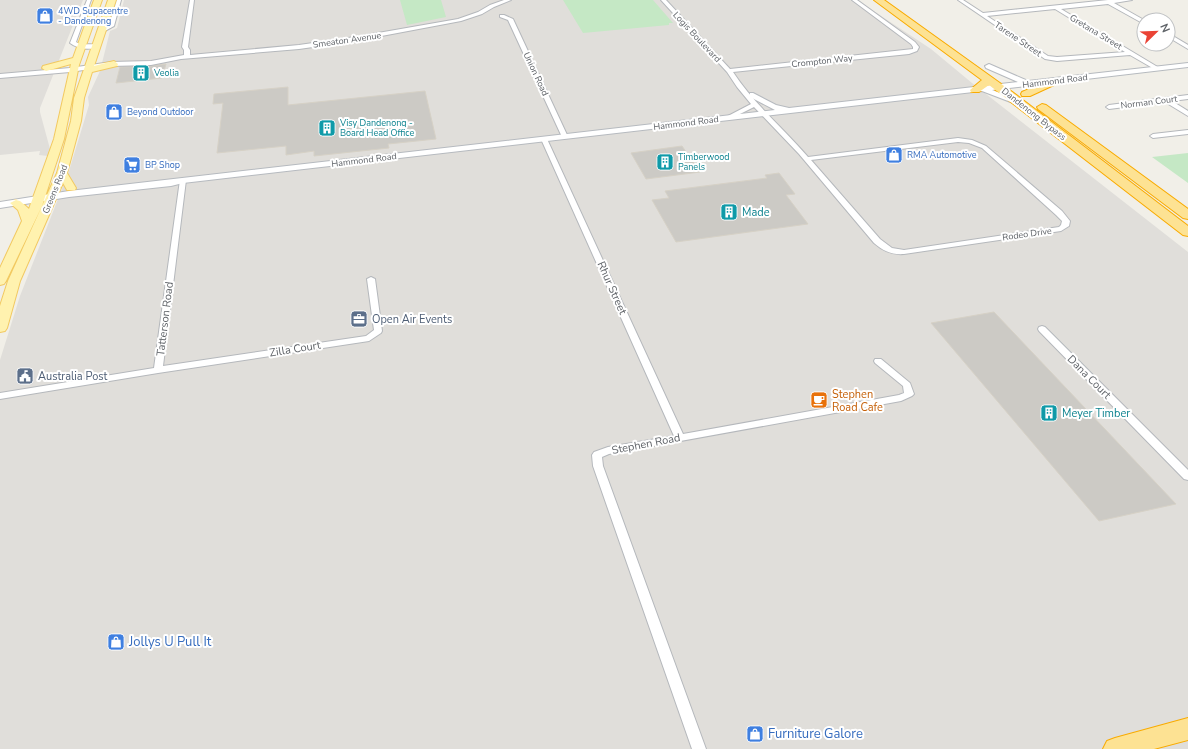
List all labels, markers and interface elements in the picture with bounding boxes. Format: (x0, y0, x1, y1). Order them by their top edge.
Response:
place label: 4WD Supacentre - Dandenong (58, 5, 128, 27)
shop icon: 4WD Supacentre - Dandenong (35, 6, 55, 26)
street label: Logis Boulevard (670, 9, 724, 65)
street label: Gretana Street (1068, 12, 1125, 53)
north arrow (1136, 12, 1176, 52)
street label: Tarene Street (992, 19, 1045, 60)
text: N (1156, 22, 1173, 35)
street label: Smeaton Avenue (312, 29, 382, 51)
street label: Union Road (521, 50, 551, 98)
street label: Crompton Way (791, 52, 854, 70)
building icon: Veolia (131, 63, 151, 83)
place label: Veolia (153, 67, 179, 79)
street label: Hammond Road (1022, 71, 1088, 91)
street label: Dandenong Bypass (999, 85, 1069, 143)
street label: Norman Court (1120, 92, 1179, 111)
shop icon: Beyond Outdoor (104, 102, 124, 122)
place label: Beyond Outdoor (127, 106, 194, 118)
street label: Hammond Road (653, 113, 719, 133)
place label: Visy Dandenong - Board Head Office (339, 117, 414, 139)
building icon: Visy Dandenong - Board Head Office (317, 118, 337, 138)
shop icon: RMA Automotive (884, 145, 904, 165)
place label: RMA Automotive (907, 149, 977, 161)
street label: Hammond Road (331, 150, 397, 170)
place label: Timberwood Panels (678, 151, 730, 173)
building icon: Timberwood Panels (655, 152, 675, 172)
supermarket icon: BP Shop (122, 155, 142, 175)
place label: BP Shop (145, 159, 180, 171)
street label: Greens Road (40, 163, 70, 215)
building icon: Made (719, 202, 739, 222)
place label: Made (742, 205, 770, 220)
street label: Rodeo Drive (1002, 225, 1053, 243)
street label: Rhur Street (594, 259, 630, 317)
street label: Tatterson Road (153, 281, 177, 357)
office icon: Open Air Events (349, 309, 369, 329)
place label: Open Air Events (372, 312, 452, 327)
street label: Zilla Court (268, 338, 322, 360)
street label: Dana Court (1064, 352, 1114, 402)
public building icon: Australia Post (15, 366, 35, 386)
place label: Australia Post (38, 369, 108, 384)
place label: Stephen Road Cafe (832, 387, 883, 415)
cafe icon: Stephen Road Cafe (809, 390, 829, 410)
building icon: Meyer Timber (1039, 403, 1059, 423)
place label: Meyer Timber (1062, 406, 1130, 421)
street label: Stephen Road (610, 430, 682, 458)
shop icon: Jollys U Pull It (106, 632, 126, 652)
place label: Jollys U Pull It (128, 633, 212, 651)
shop icon: Furniture Galore (745, 724, 765, 744)
place label: Furniture Galore (768, 725, 863, 743)

